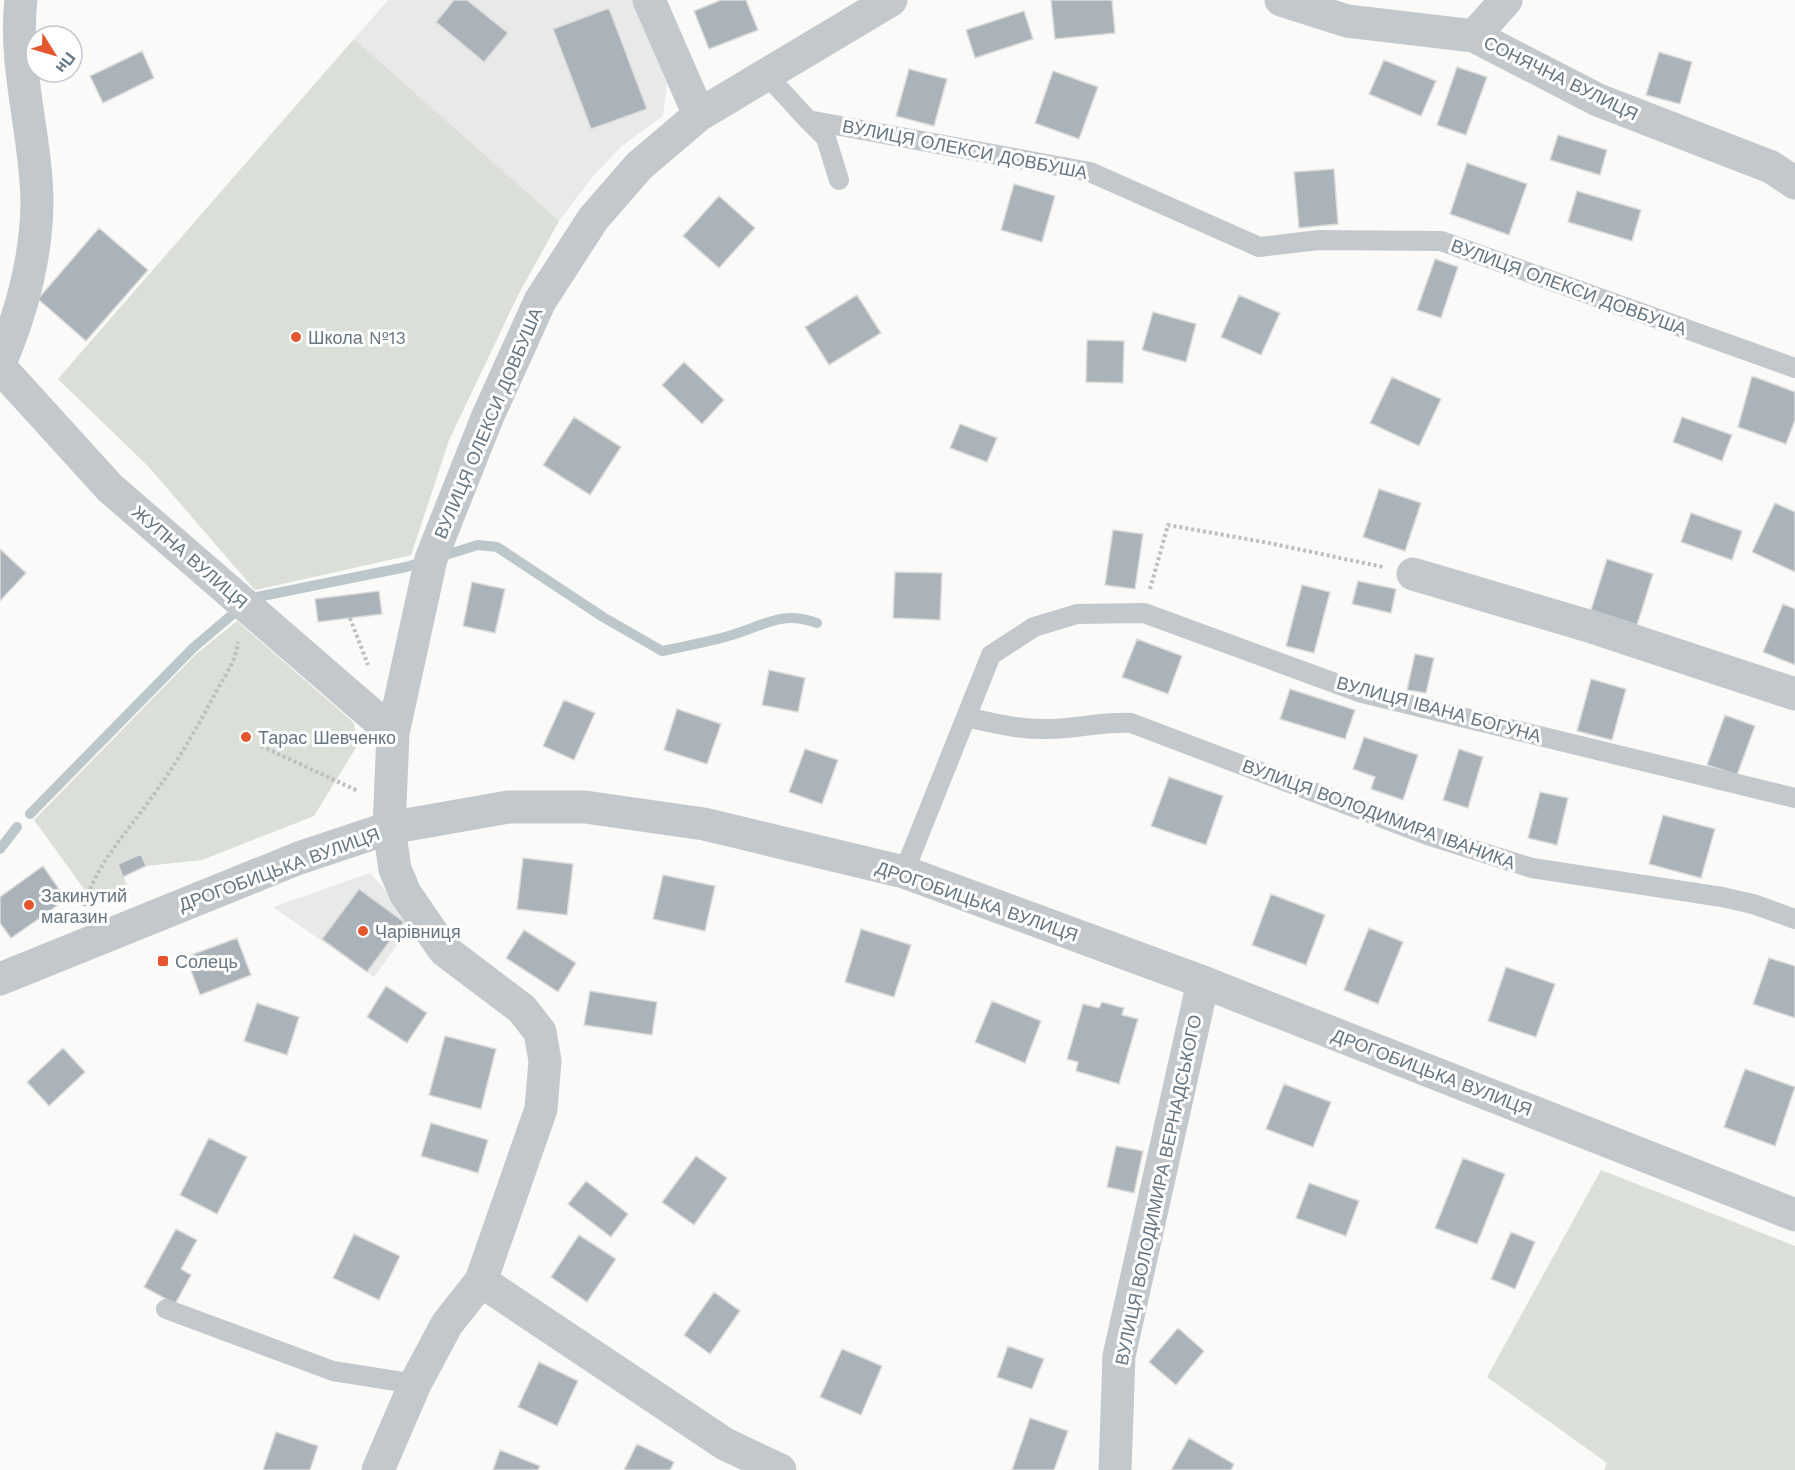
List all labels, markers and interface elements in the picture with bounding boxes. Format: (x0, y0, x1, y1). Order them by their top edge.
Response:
north arrow (24, 24, 84, 84)
street label: СОНЯЧНА ВУЛИЦЯ (1480, 32, 1642, 124)
text: Пн (52, 49, 80, 77)
street label: ВУЛИЦЯ ОЛЕКСИ ДОВБУША (841, 115, 1089, 183)
street label: ВУЛИЦЯ ОЛЕКСИ ДОВБУША (1448, 235, 1690, 339)
street label: ВУЛИЦЯ ОЛЕКСИ ДОВБУША (430, 304, 546, 542)
place label: Школа №13 (308, 327, 406, 348)
marker: Школа №13 (289, 330, 303, 344)
street label: ЖУПНА ВУЛИЦЯ (128, 501, 252, 613)
street label: ВУЛИЦЯ ІВАНА БОГУНА (1334, 672, 1544, 746)
place label: Тарас Шевченко (258, 727, 396, 748)
marker: Тарас Шевченко (239, 730, 253, 744)
street label: ВУЛИЦЯ ВОЛОДИМИРА ІВАНИКА (1240, 755, 1518, 873)
street label: ДРОГОБИЦЬКА ВУЛИЦЯ (176, 823, 382, 915)
street label: ДРОГОБИЦЬКА ВУЛИЦЯ (873, 857, 1081, 945)
place label: Закинутий магазин (41, 885, 127, 927)
marker: Закинутий магазин (22, 898, 36, 912)
place label: Чарівниця (375, 921, 461, 942)
marker: Чарівниця (356, 924, 370, 938)
place label: Солець (175, 951, 238, 972)
marker: Солець (156, 954, 170, 968)
street label: ВУЛИЦЯ ВОЛОДИМИРА ВЕРНАДСЬКОГО (1111, 1013, 1205, 1367)
street label: ДРОГОБИЦЬКА ВУЛИЦЯ (1329, 1024, 1535, 1120)

